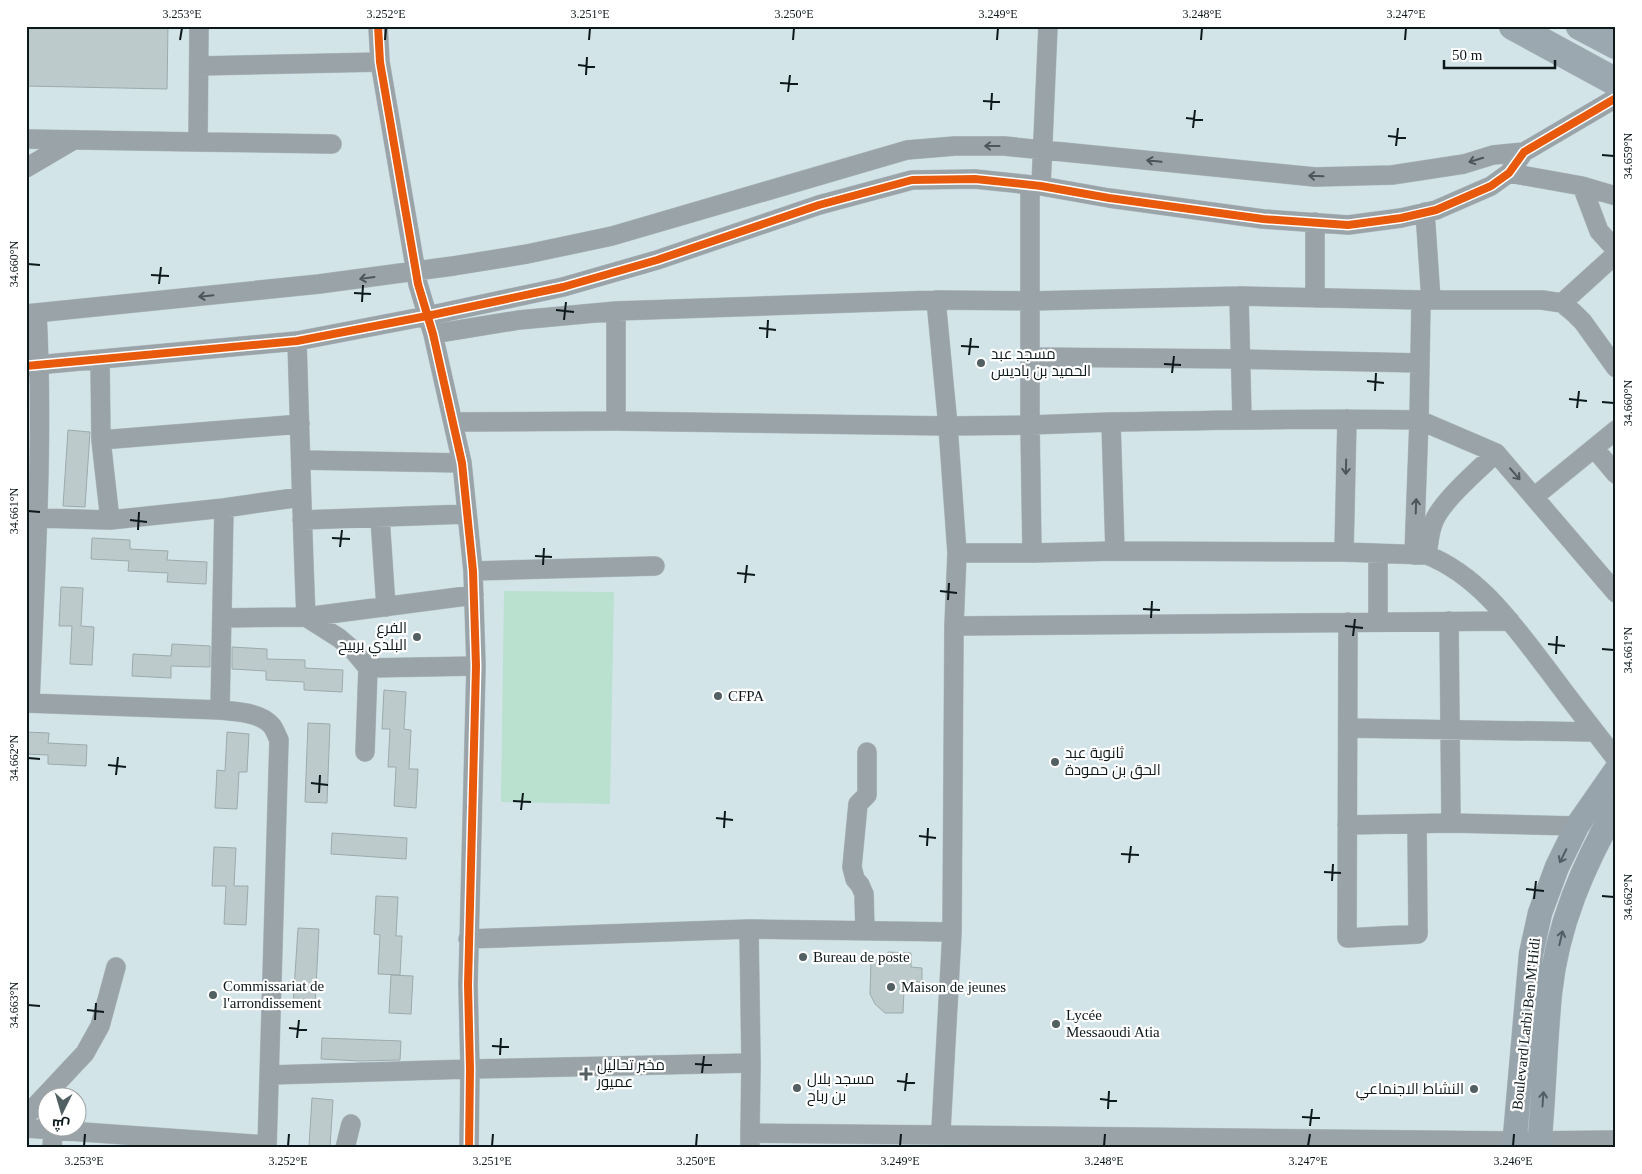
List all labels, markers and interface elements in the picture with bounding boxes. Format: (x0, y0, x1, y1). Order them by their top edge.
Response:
text: 3.253°E (162, 7, 202, 21)
text: 3.252°E (366, 7, 406, 21)
text: 3.251°E (570, 7, 610, 21)
text: 3.250°E (774, 7, 814, 21)
text: 3.249°E (978, 7, 1018, 21)
text: 3.248°E (1182, 7, 1222, 21)
text: 3.247°E (1386, 7, 1426, 21)
scale bar (1444, 38, 1556, 70)
text: 50 m (1452, 47, 1483, 63)
text: 34.659°N (1621, 132, 1635, 179)
one-way arrow (984, 141, 1000, 151)
one-way arrow (1469, 155, 1485, 165)
one-way arrow (1146, 156, 1162, 166)
one-way arrow (1308, 172, 1324, 181)
text: 34.660°N (7, 240, 21, 287)
one-way arrow (360, 273, 376, 283)
one-way arrow (198, 291, 214, 301)
place label: مسجد عبد الحميد بن باديس (991, 346, 1091, 381)
marker: مسجد عبد الحميد بن باديس (975, 357, 987, 369)
text: 34.660°N (1621, 379, 1635, 426)
one-way arrow (1341, 459, 1351, 475)
one-way arrow (1509, 468, 1520, 481)
text: 34.661°N (7, 487, 21, 534)
one-way arrow (1411, 498, 1421, 514)
place label: الفرع البلدي بربيح (338, 620, 407, 657)
text: 34.661°N (1621, 626, 1635, 673)
marker: الفرع البلدي بربيح (411, 631, 423, 643)
place label: CFPA (728, 688, 764, 704)
marker: CFPA (712, 690, 724, 702)
text: 34.662°N (7, 734, 21, 781)
place label: ثانوية عبد الحق بن حمودة (1065, 745, 1161, 780)
marker: ثانوية عبد الحق بن حمودة (1049, 756, 1061, 768)
one-way arrow (1557, 848, 1567, 863)
text: 34.662°N (1621, 873, 1635, 920)
one-way arrow (1557, 930, 1566, 946)
street label: Boulevard Larbi Ben M'Hidi (1509, 937, 1543, 1111)
place label: Bureau de poste (813, 949, 910, 965)
marker: Bureau de poste (797, 951, 809, 963)
place label: Commissariat de l'arrondissement (223, 978, 325, 1011)
place label: Maison de jeunes (901, 979, 1006, 995)
text: 34.663°N (7, 981, 21, 1028)
marker: Maison de jeunes (885, 981, 897, 993)
marker: Commissariat de l'arrondissement (207, 989, 219, 1001)
place label: Lycée Messaoudi Atia (1066, 1007, 1160, 1040)
marker: Lycée Messaoudi Atia (1050, 1018, 1062, 1030)
place label: مخبر تحاليل عميور (596, 1057, 665, 1091)
marker: مخبر تحاليل عميور (579, 1067, 593, 1081)
place label: مسجد بلال بن رباح (807, 1071, 874, 1107)
place label: النشاط الاجنماعي (1356, 1081, 1464, 1101)
marker: مسجد بلال بن رباح (791, 1082, 803, 1094)
marker: النشاط الاجنماعي (1468, 1083, 1480, 1095)
north arrow (38, 1086, 88, 1136)
one-way arrow (1538, 1091, 1547, 1107)
text: ش (51, 1115, 71, 1134)
text: 3.253°E (64, 1154, 104, 1168)
text: 3.252°E (268, 1154, 308, 1168)
text: 3.251°E (472, 1154, 512, 1168)
text: 3.250°E (676, 1154, 716, 1168)
text: 3.249°E (880, 1154, 920, 1168)
text: 3.248°E (1084, 1154, 1124, 1168)
text: 3.247°E (1288, 1154, 1328, 1168)
text: 3.246°E (1493, 1154, 1533, 1168)

